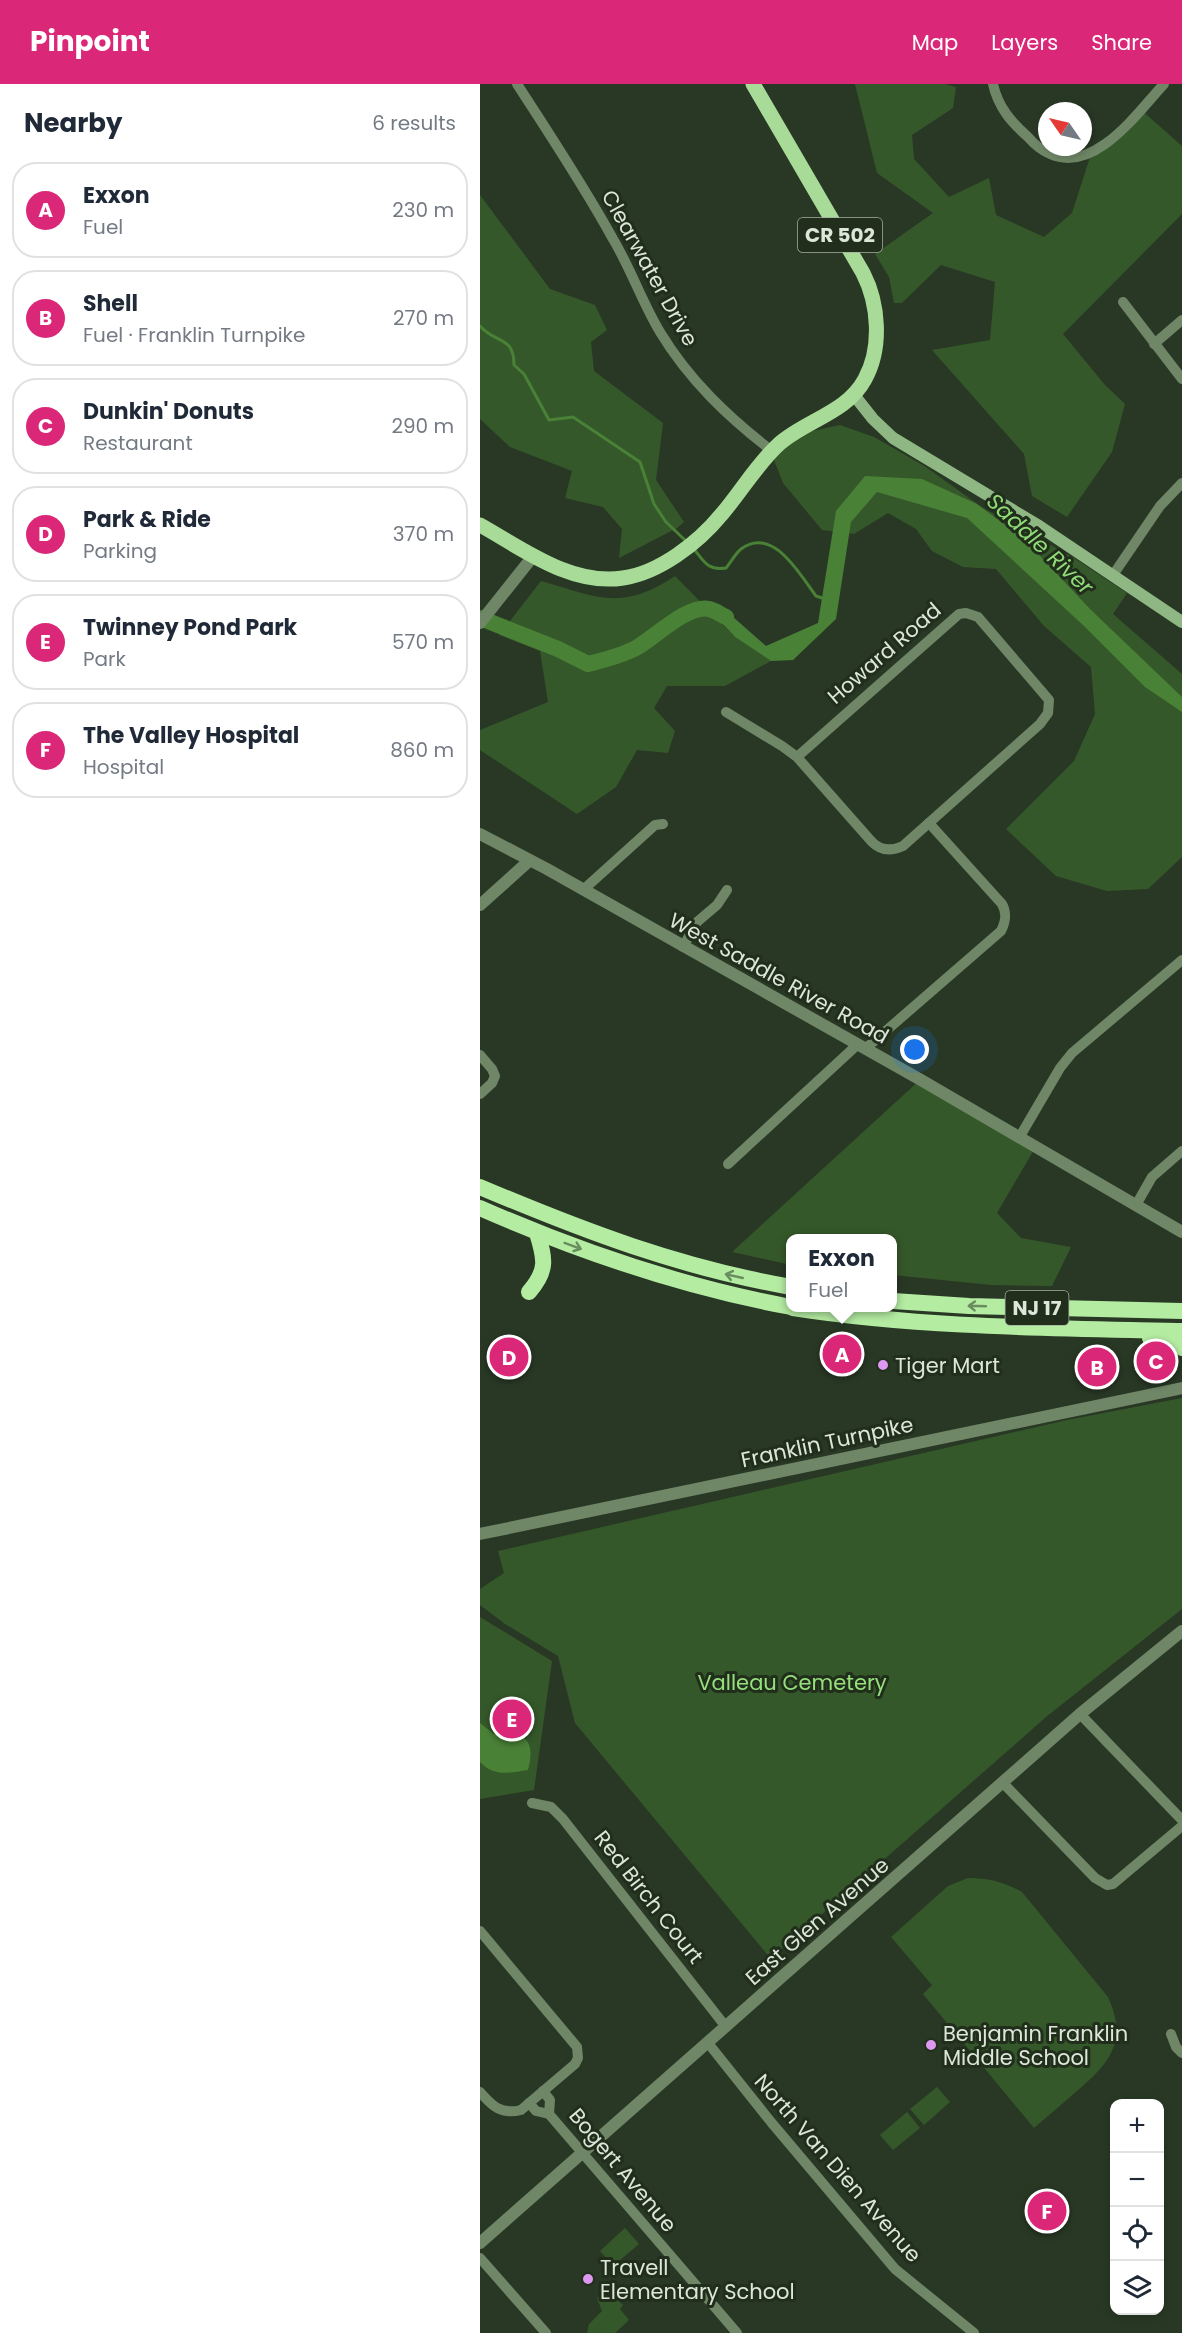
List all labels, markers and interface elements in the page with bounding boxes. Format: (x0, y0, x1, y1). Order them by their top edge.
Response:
text: Pinpoint (30, 22, 150, 61)
text: Map (912, 28, 958, 57)
text: Layers (991, 28, 1058, 57)
text: Share (1091, 28, 1152, 57)
north arrow (1038, 102, 1092, 156)
text: Nearby (24, 105, 122, 141)
text: 6 results (372, 109, 456, 137)
text: Exxon (83, 180, 150, 211)
street label: Clearwater Drive (595, 185, 705, 351)
text: A (38, 196, 53, 224)
text: 230 m (392, 196, 454, 224)
text: Fuel (83, 213, 123, 241)
road number: CR 502 (798, 218, 882, 252)
text: Shell (83, 288, 138, 319)
text: B (39, 304, 52, 332)
text: 270 m (393, 304, 454, 332)
text: Fuel · Franklin Turnpike (83, 321, 305, 349)
text: Dunkin' Donuts (83, 396, 254, 427)
text: C (38, 412, 53, 440)
text: 290 m (391, 412, 454, 440)
text: Restaurant (83, 429, 193, 457)
water label: Saddle River (980, 486, 1101, 602)
text: Park & Ride (83, 504, 211, 535)
text: D (38, 520, 53, 548)
text: 370 m (393, 520, 454, 548)
text: Parking (83, 537, 157, 565)
street label: Howard Road (821, 596, 947, 710)
text: Twinney Pond Park (83, 612, 297, 643)
text: E (40, 628, 51, 656)
text: 570 m (392, 628, 454, 656)
text: Park (83, 645, 126, 673)
text: The Valley Hospital (83, 720, 299, 751)
text: F (40, 736, 51, 764)
text: 860 m (390, 736, 454, 764)
text: Hospital (83, 753, 164, 781)
street label: West Saddle River Road (664, 905, 894, 1051)
your location (900, 1035, 929, 1064)
popup (786, 1234, 897, 1312)
one-way arrow (563, 1242, 582, 1253)
text: Exxon (808, 1243, 875, 1274)
one-way arrow (724, 1269, 743, 1281)
text: Fuel (808, 1276, 848, 1304)
road number: NJ 17 (1006, 1291, 1068, 1325)
one-way arrow (967, 1300, 987, 1311)
pin: A (822, 1332, 862, 1376)
pin: D (489, 1334, 528, 1380)
pin: C (1136, 1338, 1176, 1384)
pin: B (1078, 1344, 1116, 1390)
place label: Tiger Mart (895, 1351, 1000, 1380)
marker: Tiger Mart (876, 1358, 890, 1372)
street label: Franklin Turnpike (738, 1410, 916, 1474)
park label: Valleau Cemetery (697, 1668, 887, 1697)
pin: E (492, 1696, 531, 1742)
street label: Red Birch Court (588, 1824, 710, 1970)
street label: East Glen Avenue (739, 1850, 895, 1992)
place label: Benjamin Franklin Middle School (943, 2019, 1128, 2072)
marker: Benjamin Franklin Middle School (924, 2038, 938, 2052)
street label: North Van Dien Avenue (748, 2068, 928, 2268)
map controls (1110, 2099, 1164, 2315)
button: + (1110, 2099, 1164, 2153)
street label: Bogert Avenue (563, 2102, 683, 2238)
button: − (1110, 2153, 1164, 2207)
pin: F (1028, 2188, 1066, 2234)
button: locate (1110, 2207, 1164, 2261)
place label: Travell Elementary School (600, 2253, 795, 2306)
button: layers (1110, 2261, 1164, 2315)
marker: Travell Elementary School (581, 2272, 595, 2286)

